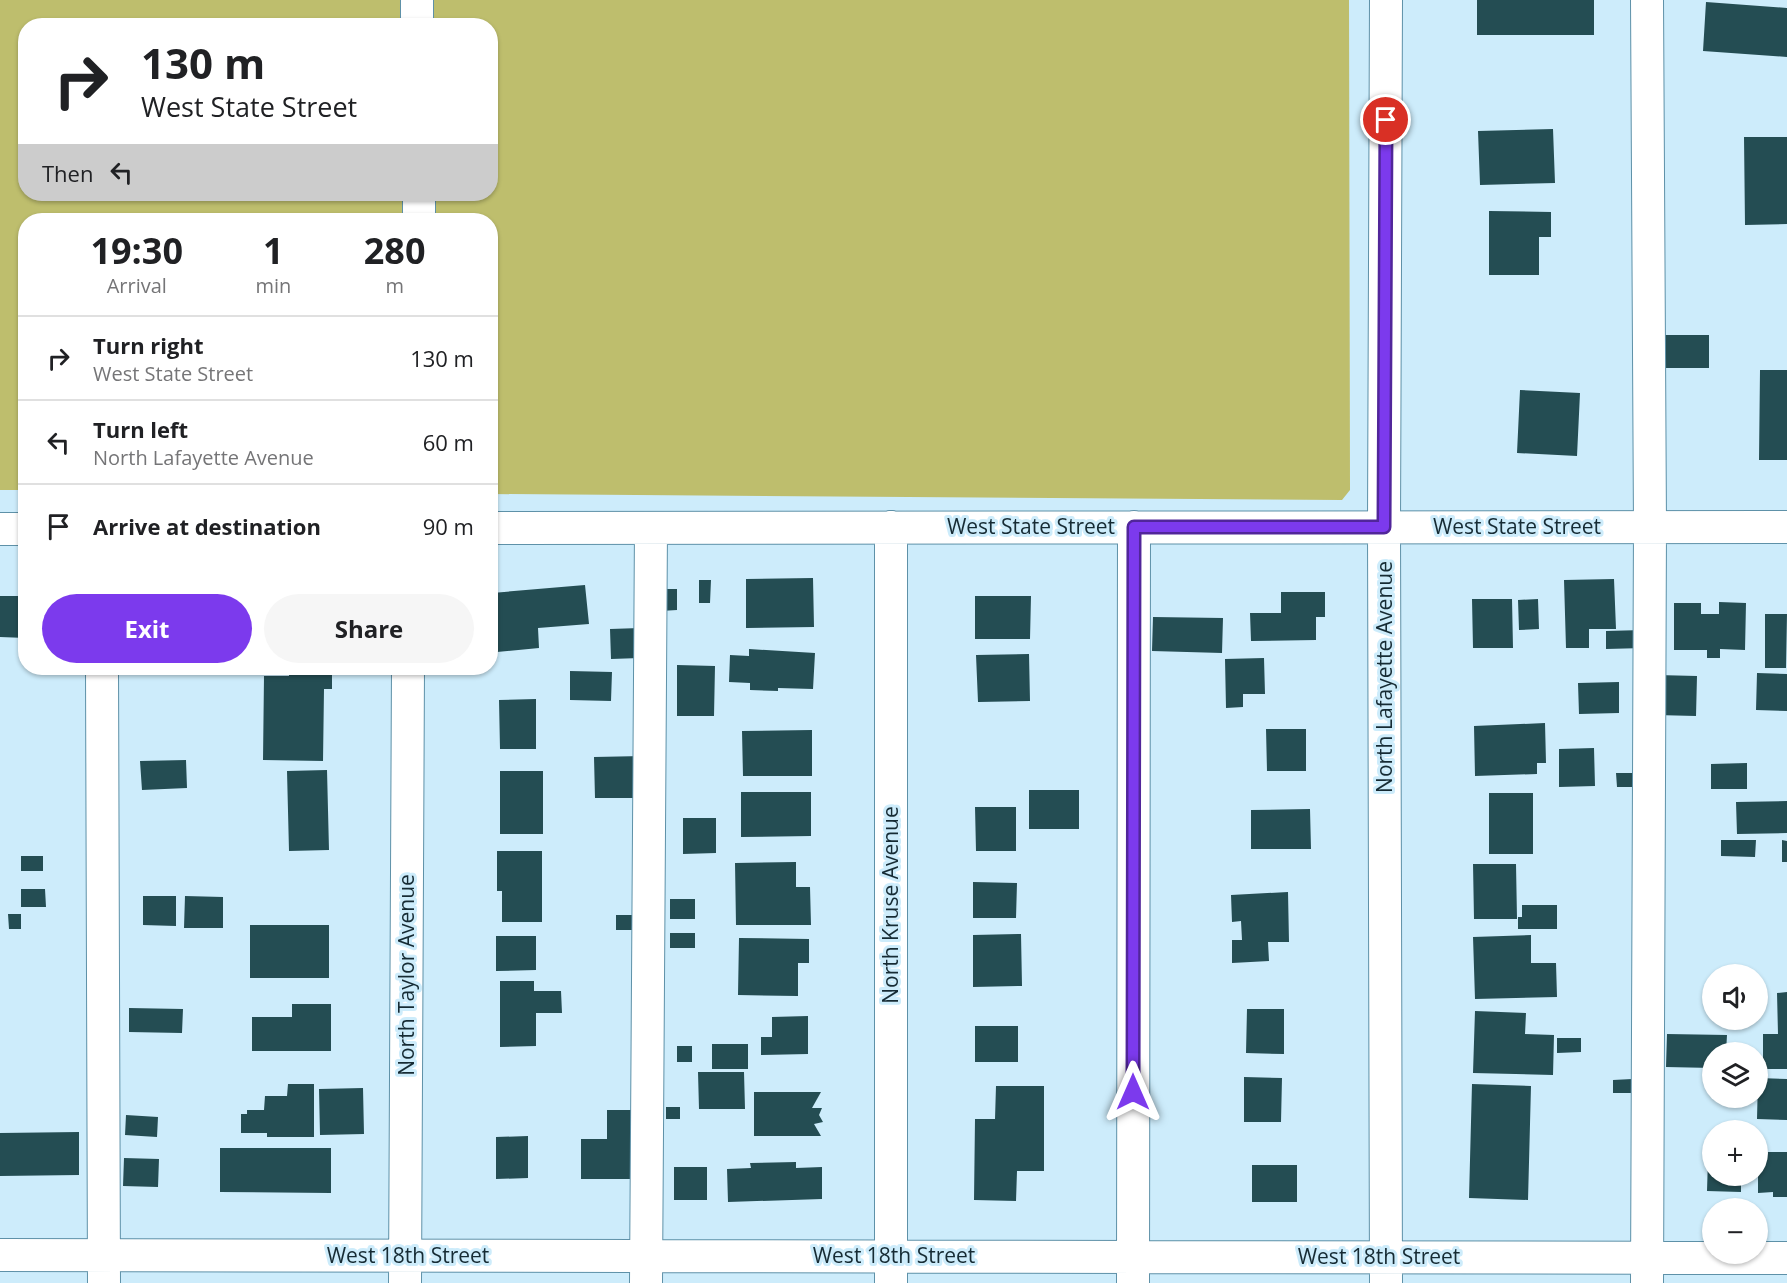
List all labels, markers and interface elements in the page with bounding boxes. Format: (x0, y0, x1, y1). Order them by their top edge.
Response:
text: 130 m (141, 34, 265, 91)
icon: right (42, 42, 120, 120)
text: West State Street (141, 88, 357, 125)
pin (1360, 94, 1411, 145)
icon: arrive (1369, 103, 1402, 136)
icon: left (105, 156, 138, 189)
text: Then (42, 158, 93, 188)
text: 19:30 (90, 226, 183, 275)
text: 1 (263, 226, 284, 275)
text: 280 (364, 226, 426, 275)
text: Arrival (107, 272, 167, 299)
text: min (255, 272, 291, 299)
text: m (385, 272, 404, 299)
text: Turn right (93, 330, 204, 360)
icon: right (42, 342, 75, 375)
text: 130 m (410, 343, 474, 373)
text: West State Street (93, 360, 253, 387)
text: Turn left (93, 414, 188, 444)
icon: left (42, 426, 75, 459)
text: 60 m (423, 427, 474, 457)
text: North Lafayette Avenue (93, 444, 314, 471)
icon: arrive (42, 510, 75, 543)
text: Arrive at destination (93, 511, 321, 541)
text: 90 m (423, 511, 474, 541)
street label: West State Street (947, 512, 1115, 540)
street label: West State Street (1433, 512, 1601, 540)
street label: North Lafayette Avenue (1370, 561, 1398, 793)
button: Exit (42, 594, 252, 663)
button: Share (264, 594, 474, 663)
street label: North Kruse Avenue (876, 806, 904, 1004)
street label: North Taylor Avenue (392, 874, 420, 1076)
map controls (1702, 964, 1768, 1264)
button: sound (1702, 964, 1768, 1030)
button: layers (1702, 1042, 1768, 1108)
position arrow (1101, 1060, 1165, 1124)
button: + (1702, 1120, 1768, 1186)
button: − (1702, 1198, 1768, 1264)
street label: West 18th Street (327, 1241, 489, 1269)
street label: West 18th Street (813, 1241, 975, 1269)
street label: West 18th Street (1298, 1242, 1460, 1270)

